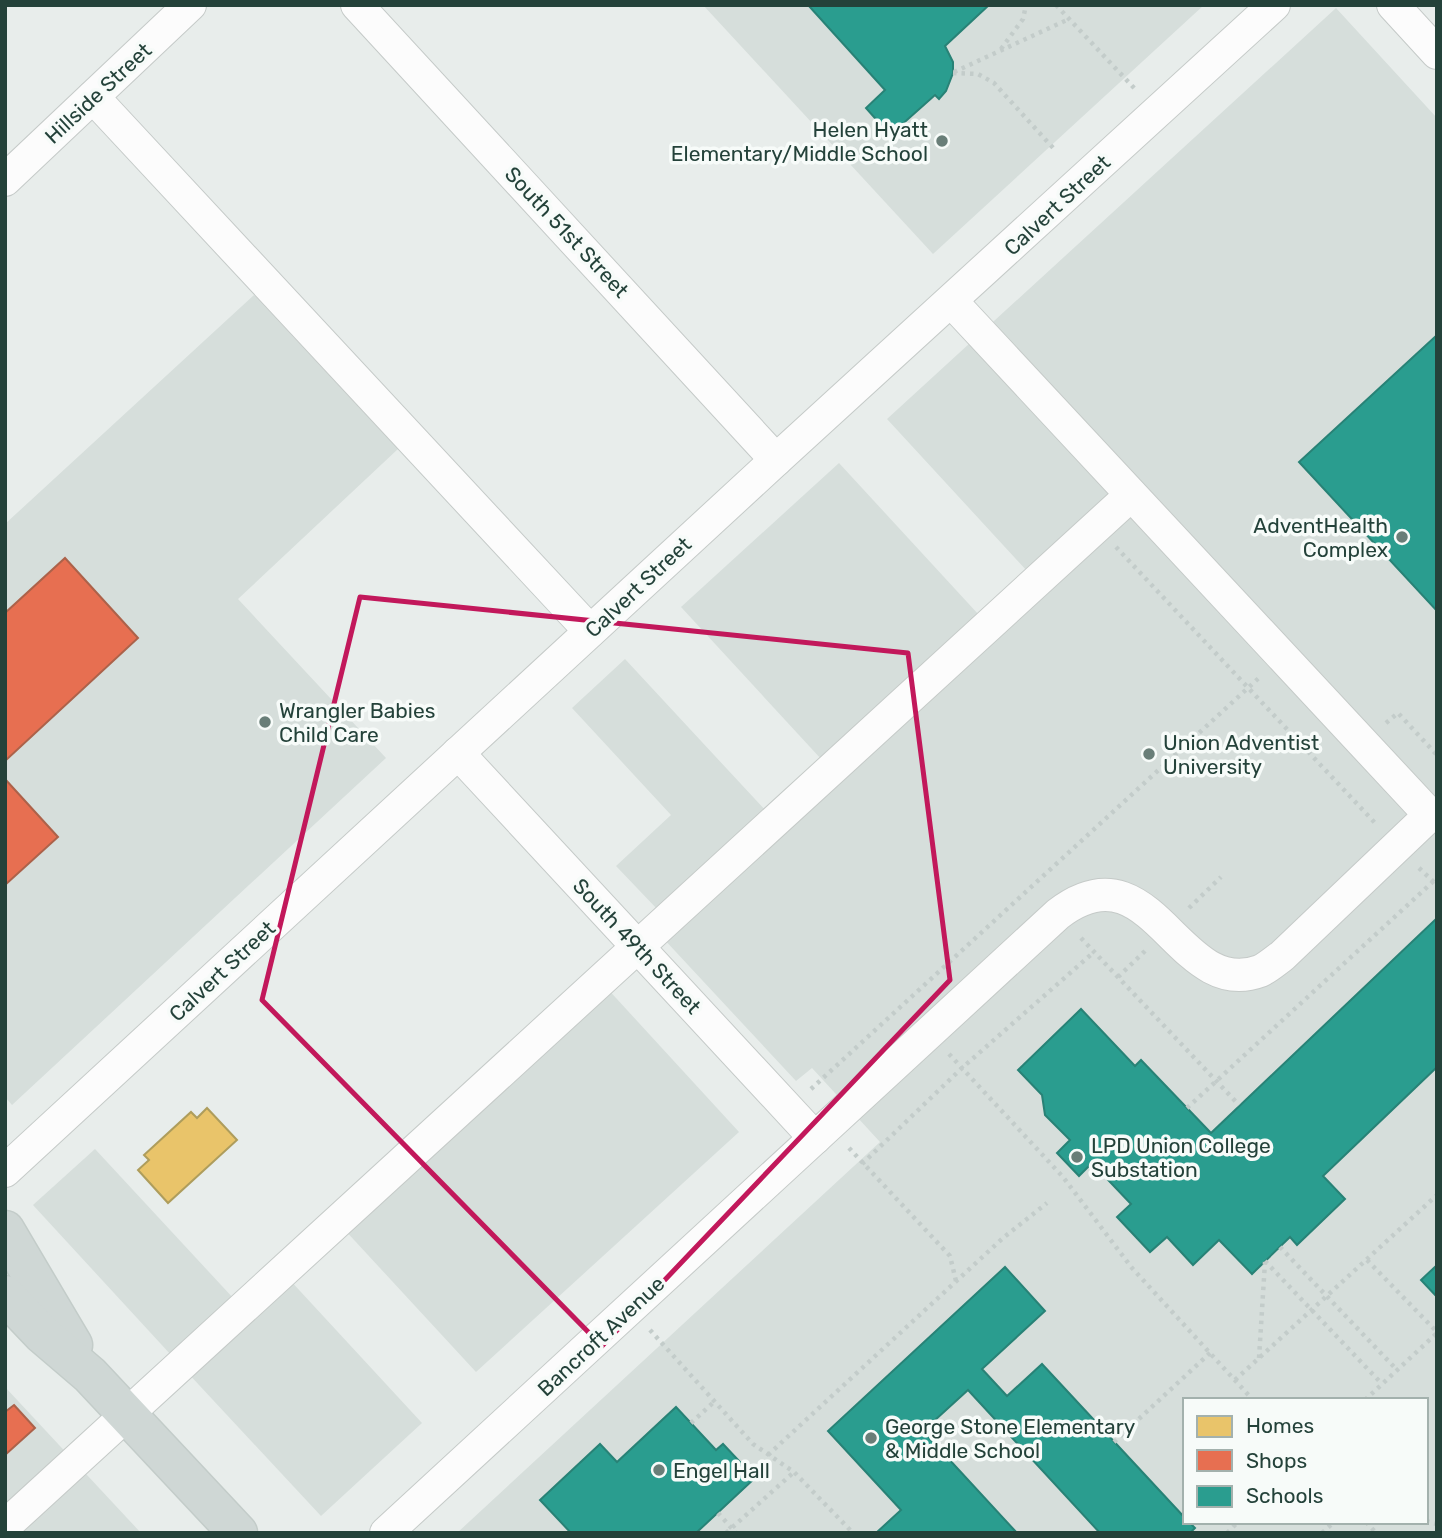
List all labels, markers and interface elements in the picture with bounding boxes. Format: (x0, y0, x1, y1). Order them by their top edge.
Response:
street label: Hillside Street (40, 37, 156, 149)
place label: Helen Hyatt Elementary/Middle School (671, 117, 928, 166)
marker: Helen Hyatt Elementary/Middle School (934, 133, 950, 149)
street label: Calvert Street (999, 150, 1115, 260)
street label: South 51st Street (500, 161, 634, 303)
place label: AdventHealth Complex (1253, 513, 1388, 562)
marker: AdventHealth Complex (1394, 529, 1410, 545)
street label: Calvert Street (580, 532, 696, 642)
place label: Wrangler Babies Child Care (279, 698, 435, 747)
marker: Wrangler Babies Child Care (257, 714, 273, 730)
place label: Union Adventist University (1163, 730, 1319, 779)
marker: Union Adventist University (1141, 746, 1157, 762)
street label: South 49th Street (568, 873, 706, 1019)
street label: Calvert Street (164, 916, 280, 1026)
place label: LPD Union College Substation (1091, 1133, 1271, 1182)
marker: LPD Union College Substation (1069, 1149, 1085, 1165)
street label: Bancroft Avenue (532, 1271, 670, 1401)
legend (1183, 1398, 1428, 1524)
text: Homes (1246, 1413, 1314, 1438)
place label: George Stone Elementary & Middle School (885, 1414, 1136, 1463)
marker: George Stone Elementary & Middle School (863, 1430, 879, 1446)
text: Shops (1246, 1448, 1307, 1473)
place label: Engel Hall (673, 1458, 770, 1483)
marker: Engel Hall (651, 1462, 667, 1478)
text: Schools (1246, 1483, 1323, 1508)

